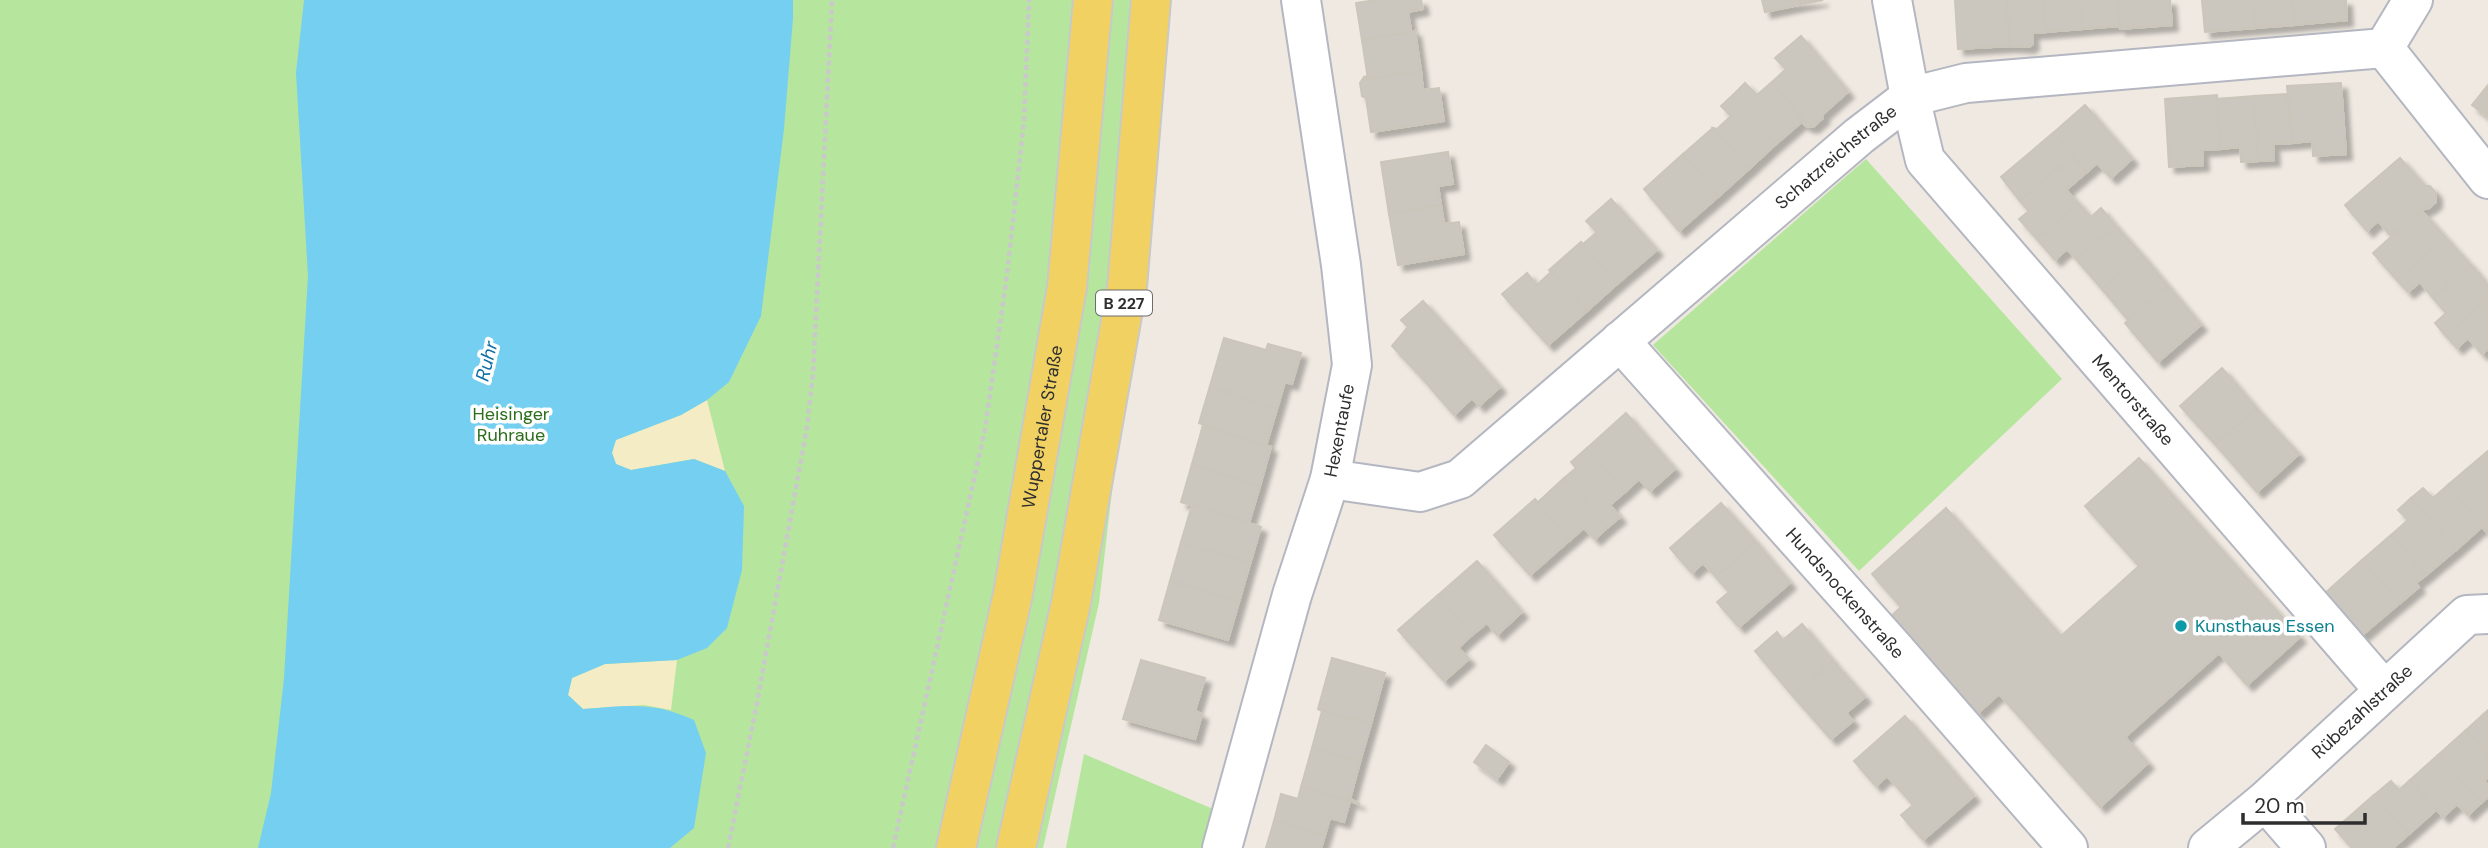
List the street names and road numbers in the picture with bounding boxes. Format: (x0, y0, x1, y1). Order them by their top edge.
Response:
street label: Schatzreichstraße (1770, 99, 1902, 215)
road number: B 227 (1096, 290, 1152, 316)
street label: Wuppertaler Straße (1016, 343, 1069, 510)
street label: Mentorstraße (2087, 349, 2179, 451)
street label: Hexentaufe (1319, 382, 1360, 479)
street label: Hundsnockenstraße (1780, 523, 1910, 664)
street label: Rübezahlstraße (2307, 659, 2418, 764)

